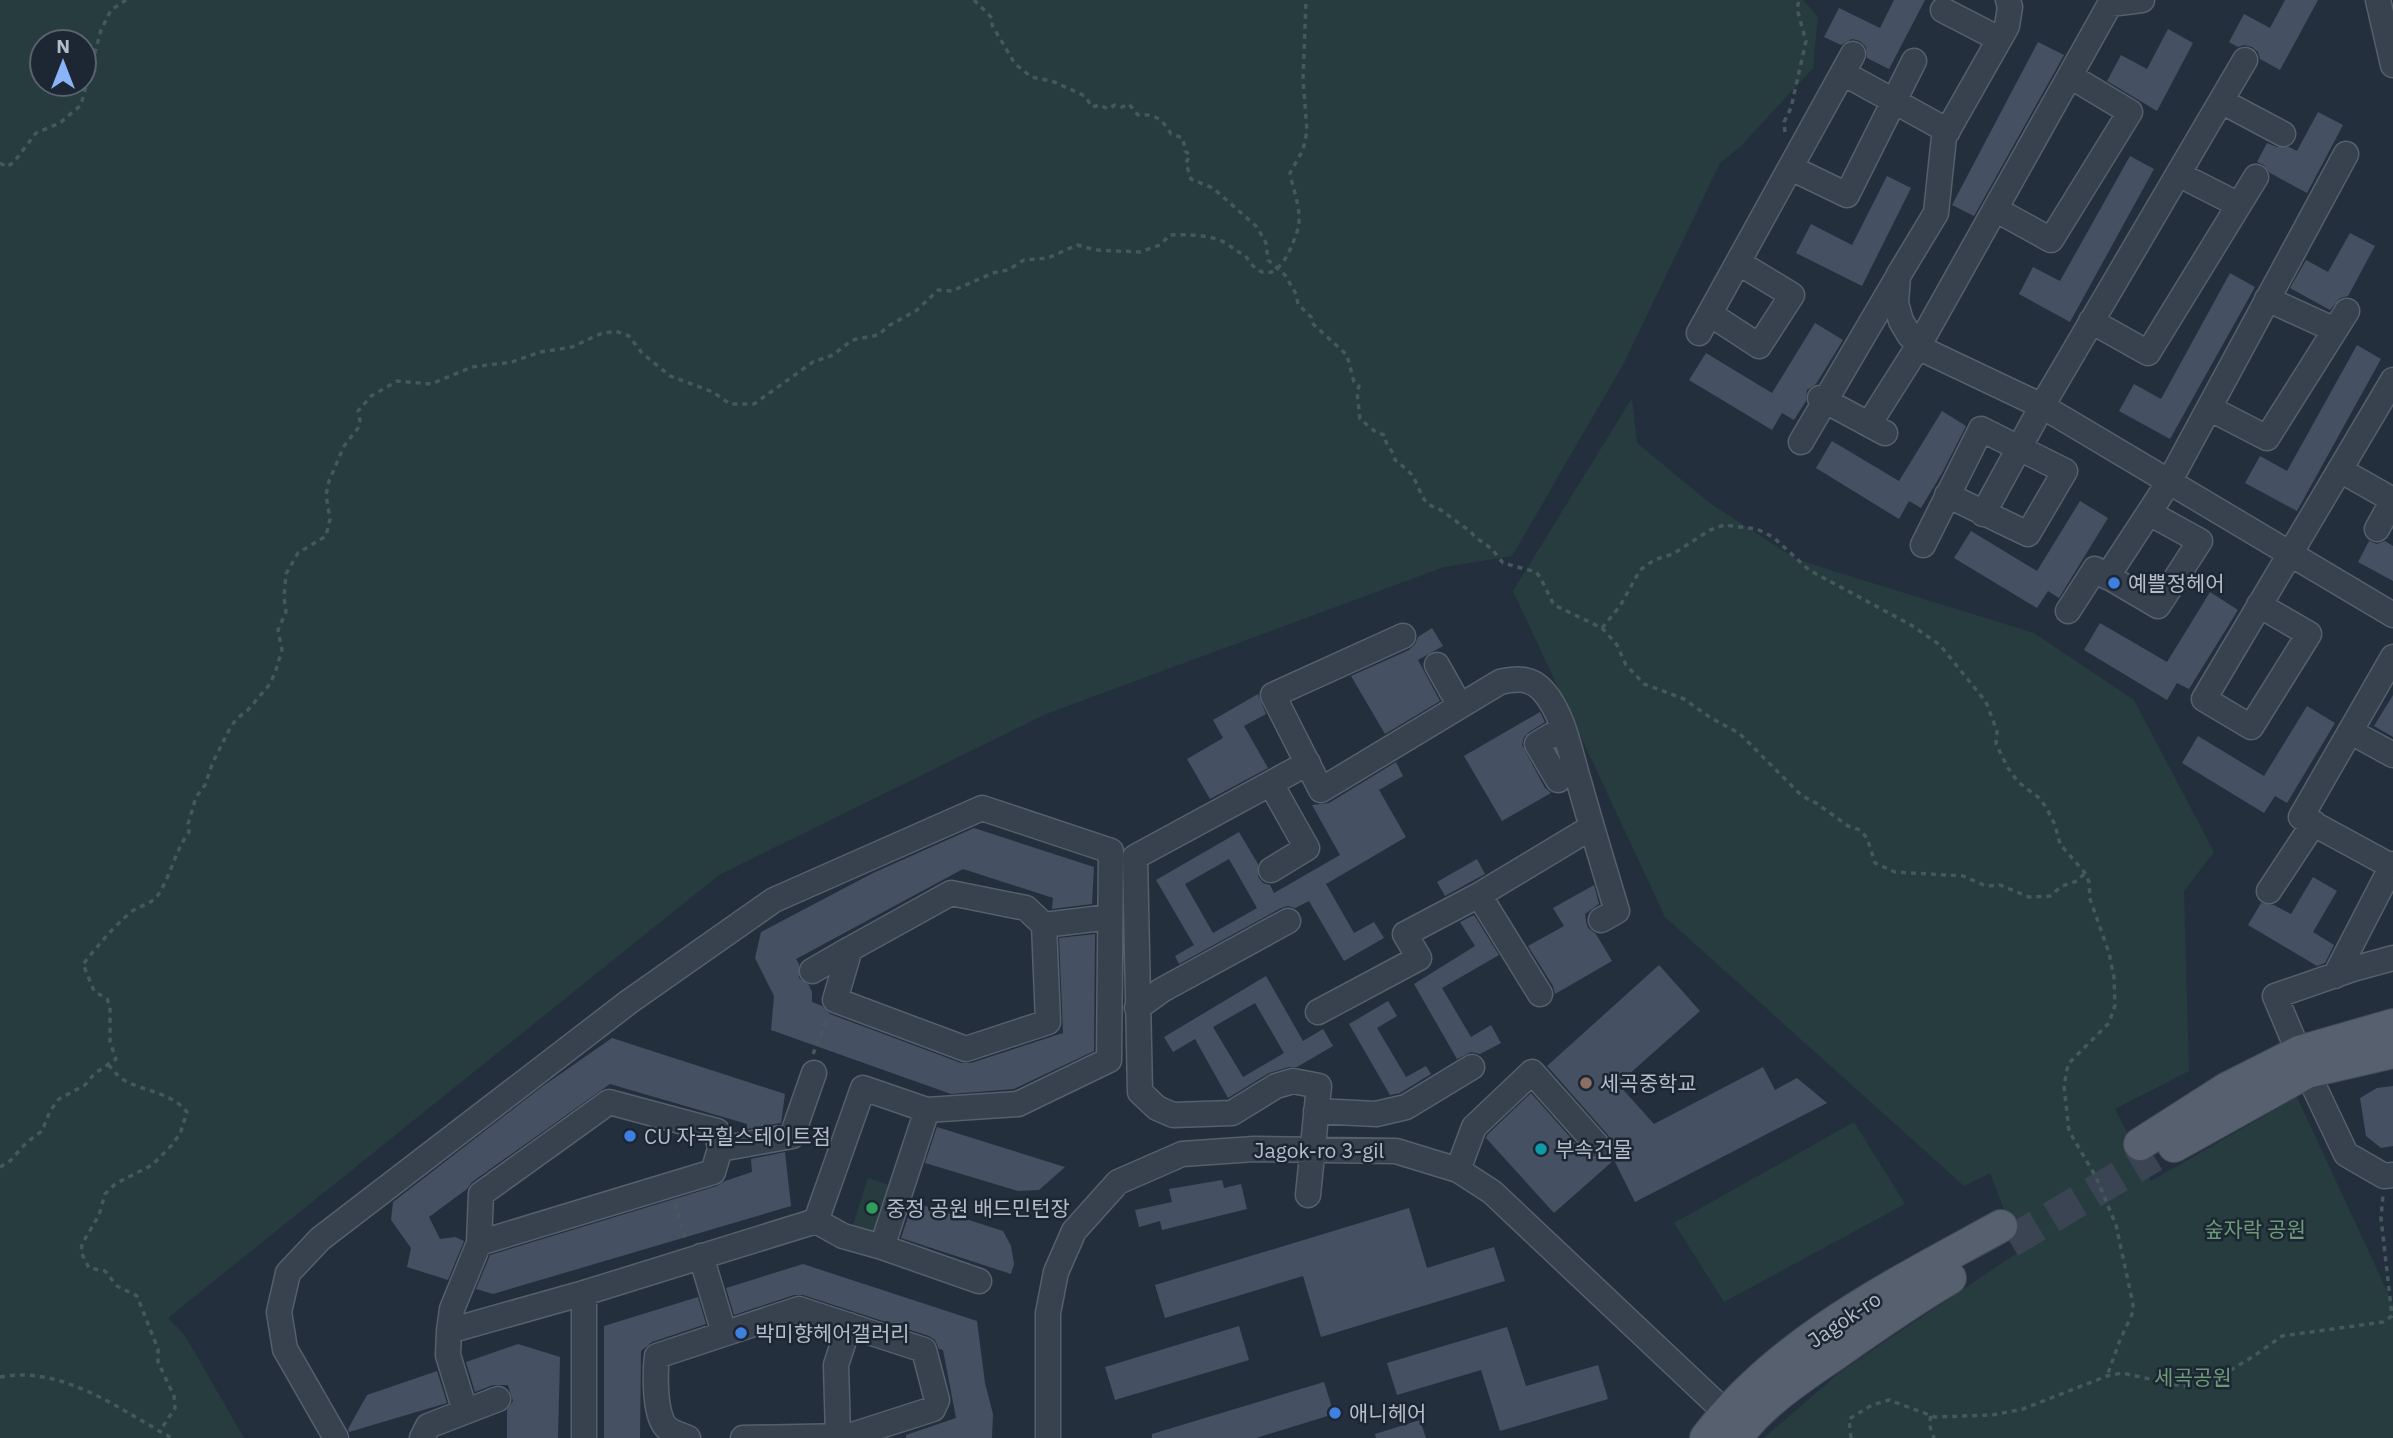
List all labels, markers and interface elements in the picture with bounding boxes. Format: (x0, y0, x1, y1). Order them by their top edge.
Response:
north arrow (28, 28, 98, 98)
text: N (56, 34, 70, 58)
place label: 예쁠정헤어 (2128, 569, 2225, 597)
marker: 예쁠정헤어 (2106, 575, 2122, 591)
place label: 세곡중학교 (1600, 1069, 1697, 1097)
marker: 세곡중학교 (1578, 1075, 1594, 1091)
place label: CU 자곡힐스테이트점 (644, 1122, 831, 1150)
marker: CU 자곡힐스테이트점 (622, 1128, 638, 1144)
place label: 부속건물 (1555, 1135, 1632, 1163)
street label: Jagok-ro 3-gil (1254, 1136, 1385, 1164)
marker: 부속건물 (1533, 1141, 1549, 1157)
place label: 중정 공원 배드민턴장 (886, 1194, 1070, 1222)
marker: 중정 공원 배드민턴장 (864, 1200, 880, 1216)
park label: 숲자락 공원 (2204, 1215, 2306, 1243)
street label: Jagok-ro (1802, 1284, 1886, 1354)
place label: 박미향헤어갤러리 (755, 1319, 910, 1347)
marker: 박미향헤어갤러리 (733, 1325, 749, 1341)
park label: 세곡공원 (2154, 1363, 2232, 1391)
place label: 애니헤어 (1349, 1399, 1426, 1427)
marker: 애니헤어 (1327, 1405, 1343, 1421)

